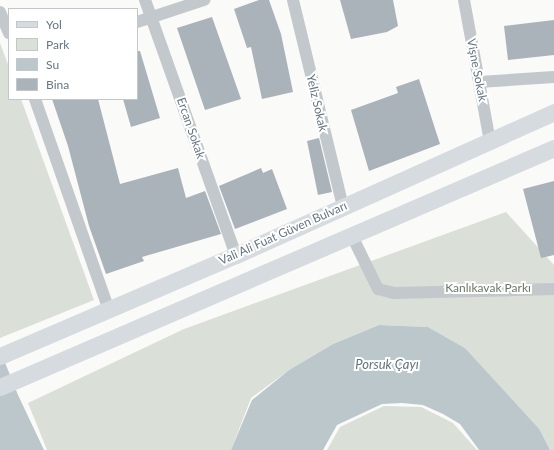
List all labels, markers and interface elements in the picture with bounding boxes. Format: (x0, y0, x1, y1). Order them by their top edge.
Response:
legend (8, 8, 138, 100)
text: Yol (46, 17, 62, 32)
text: Park (46, 37, 69, 52)
street label: Vişne Sokak (464, 37, 490, 103)
text: Su (46, 57, 59, 72)
street label: Yeliz Sokak (303, 73, 331, 133)
text: Bina (46, 77, 69, 92)
street label: Ercan Sokak (174, 96, 208, 160)
street label: Vali Ali Fuat Güven Bulvarı (217, 198, 349, 268)
park label: Kanlıkavak Parkı (445, 281, 531, 295)
water label: Porsuk Çayı (355, 356, 419, 372)

